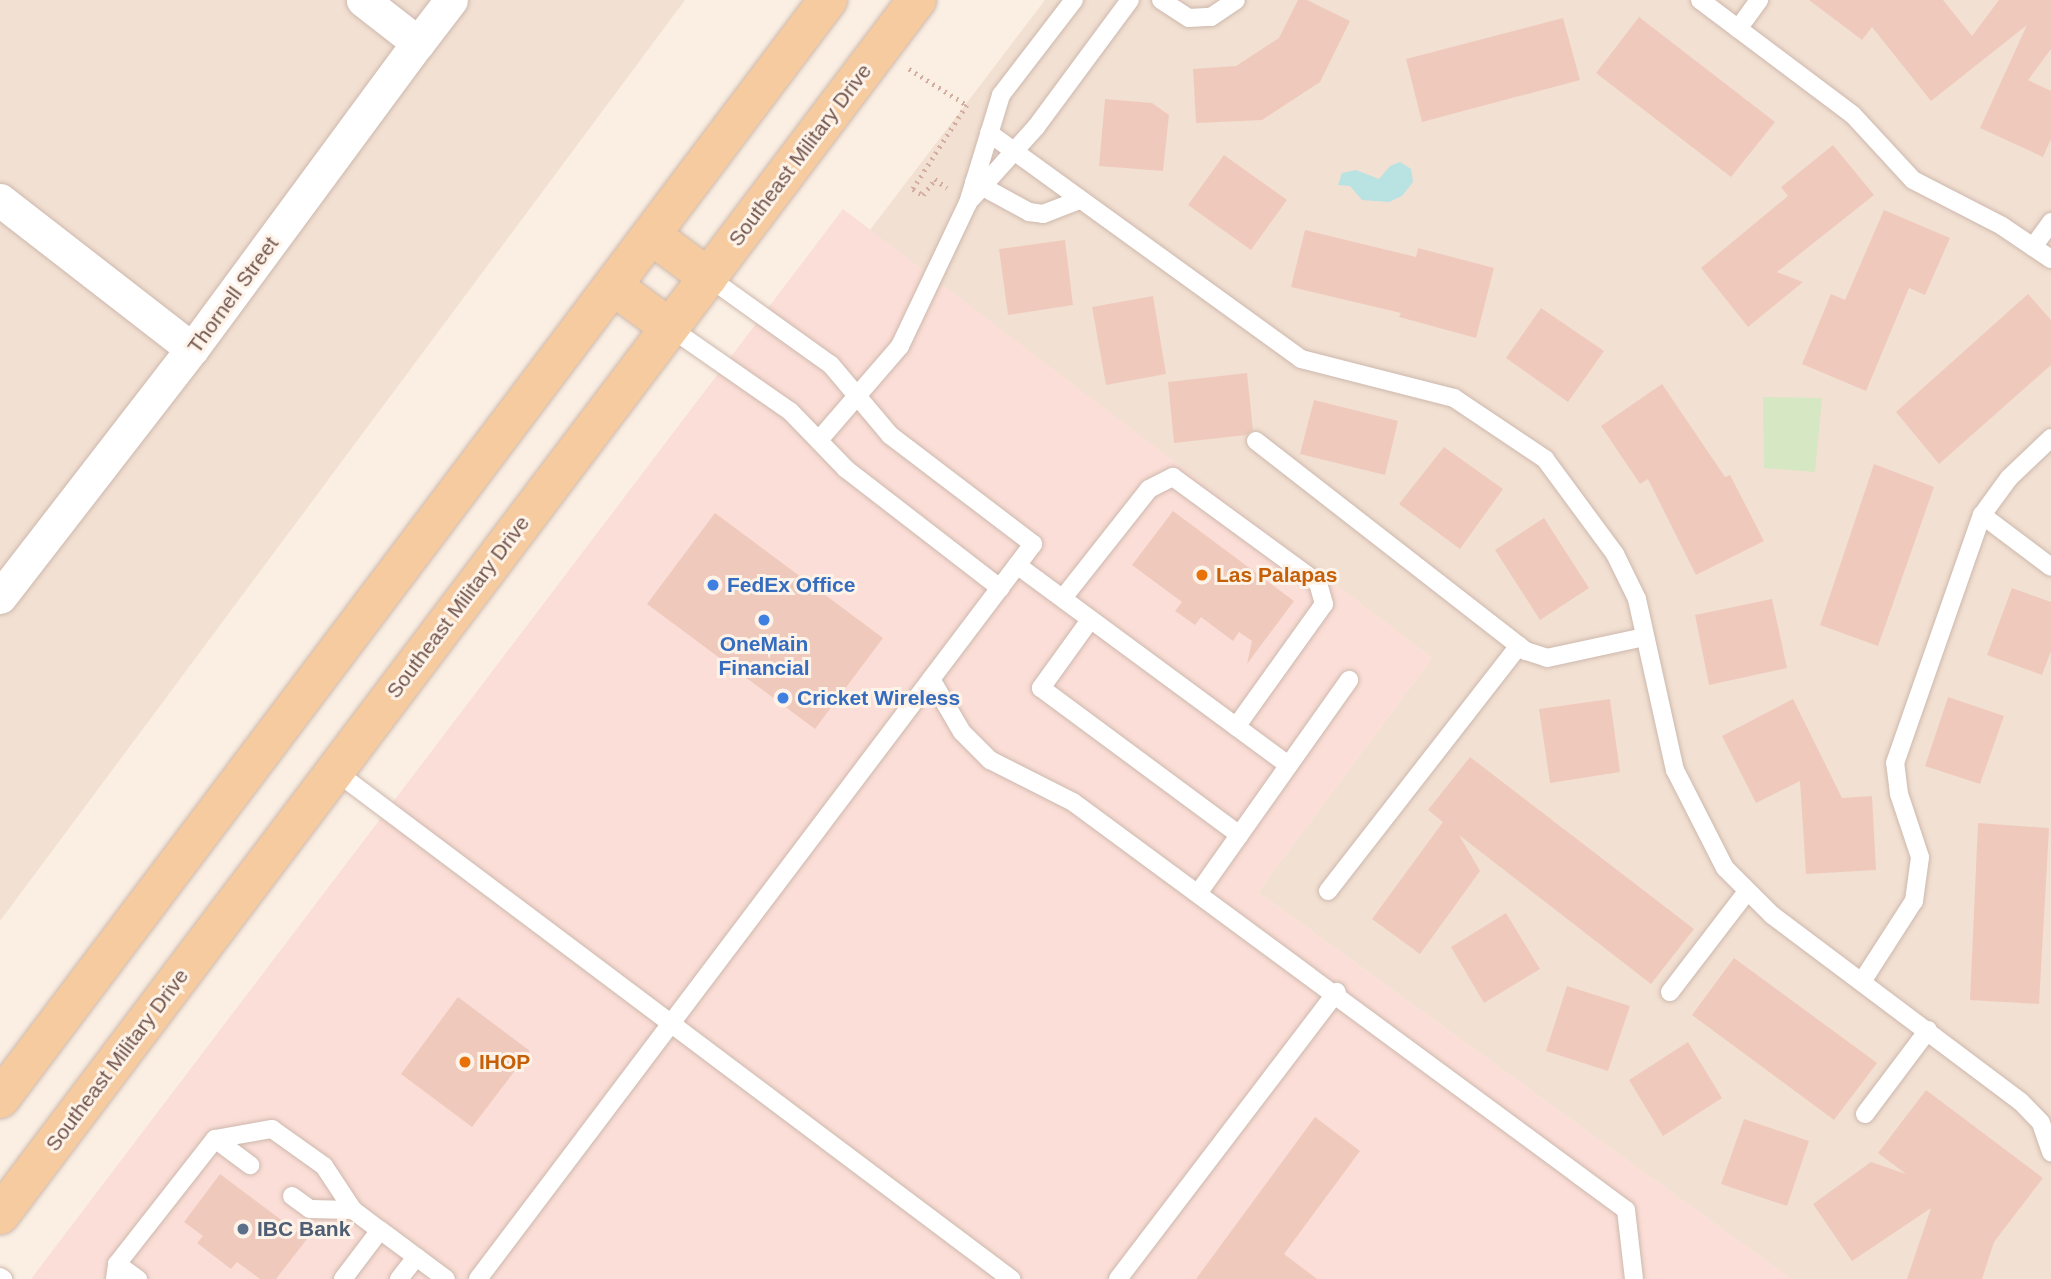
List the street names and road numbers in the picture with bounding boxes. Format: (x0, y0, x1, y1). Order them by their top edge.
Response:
street label: Southeast Military Drive (723, 59, 877, 251)
street label: Thornell Street (182, 232, 284, 358)
street label: Southeast Military Drive (381, 511, 535, 703)
street label: Southeast Military Drive (40, 964, 194, 1156)

